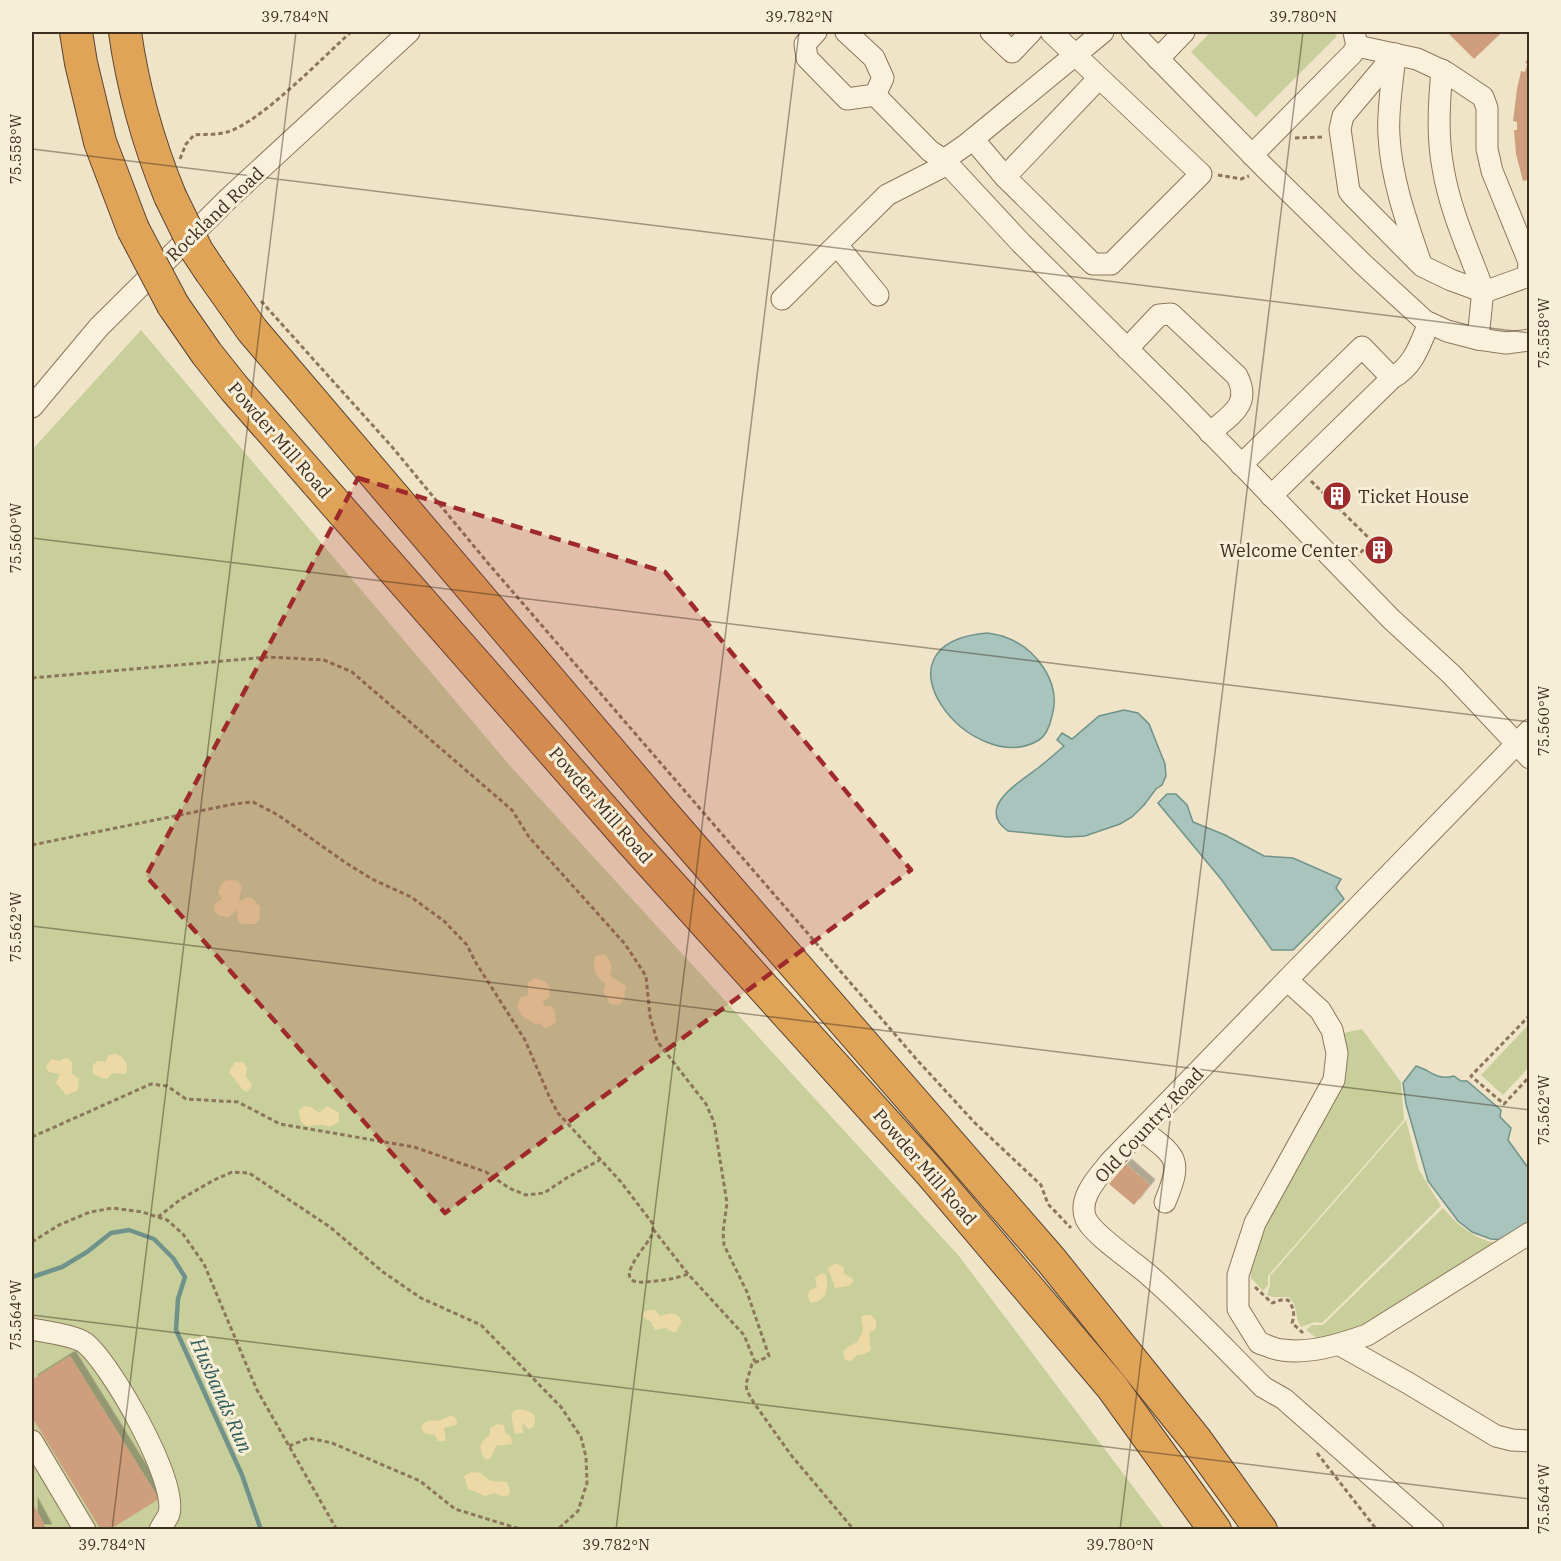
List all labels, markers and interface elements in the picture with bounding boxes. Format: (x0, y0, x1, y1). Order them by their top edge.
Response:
text: 39.784°N (261, 7, 329, 26)
text: 39.782°N (765, 7, 833, 26)
text: 39.780°N (1269, 7, 1337, 26)
text: 75.558°W (6, 113, 25, 184)
street label: Rockland Road (161, 162, 269, 266)
text: 75.558°W (1534, 297, 1553, 368)
street label: Powder Mill Road (223, 377, 337, 503)
building icon: Ticket House (1321, 480, 1353, 512)
place label: Ticket House (1358, 485, 1469, 508)
text: 75.560°W (6, 502, 25, 573)
building icon: Welcome Center (1363, 534, 1395, 566)
place label: Welcome Center (1219, 539, 1358, 562)
text: 75.560°W (1534, 685, 1553, 756)
street label: Powder Mill Road (544, 742, 658, 868)
text: 75.562°W (6, 891, 25, 962)
street label: Old Country Road (1090, 1063, 1208, 1187)
text: 75.562°W (1534, 1074, 1553, 1145)
street label: Powder Mill Road (868, 1104, 982, 1230)
text: 75.564°W (6, 1279, 25, 1350)
water label: Husbands Run (184, 1332, 260, 1457)
text: 75.564°W (1534, 1463, 1553, 1534)
text: 39.784°N (78, 1535, 146, 1554)
text: 39.782°N (582, 1535, 650, 1554)
text: 39.780°N (1086, 1535, 1154, 1554)

